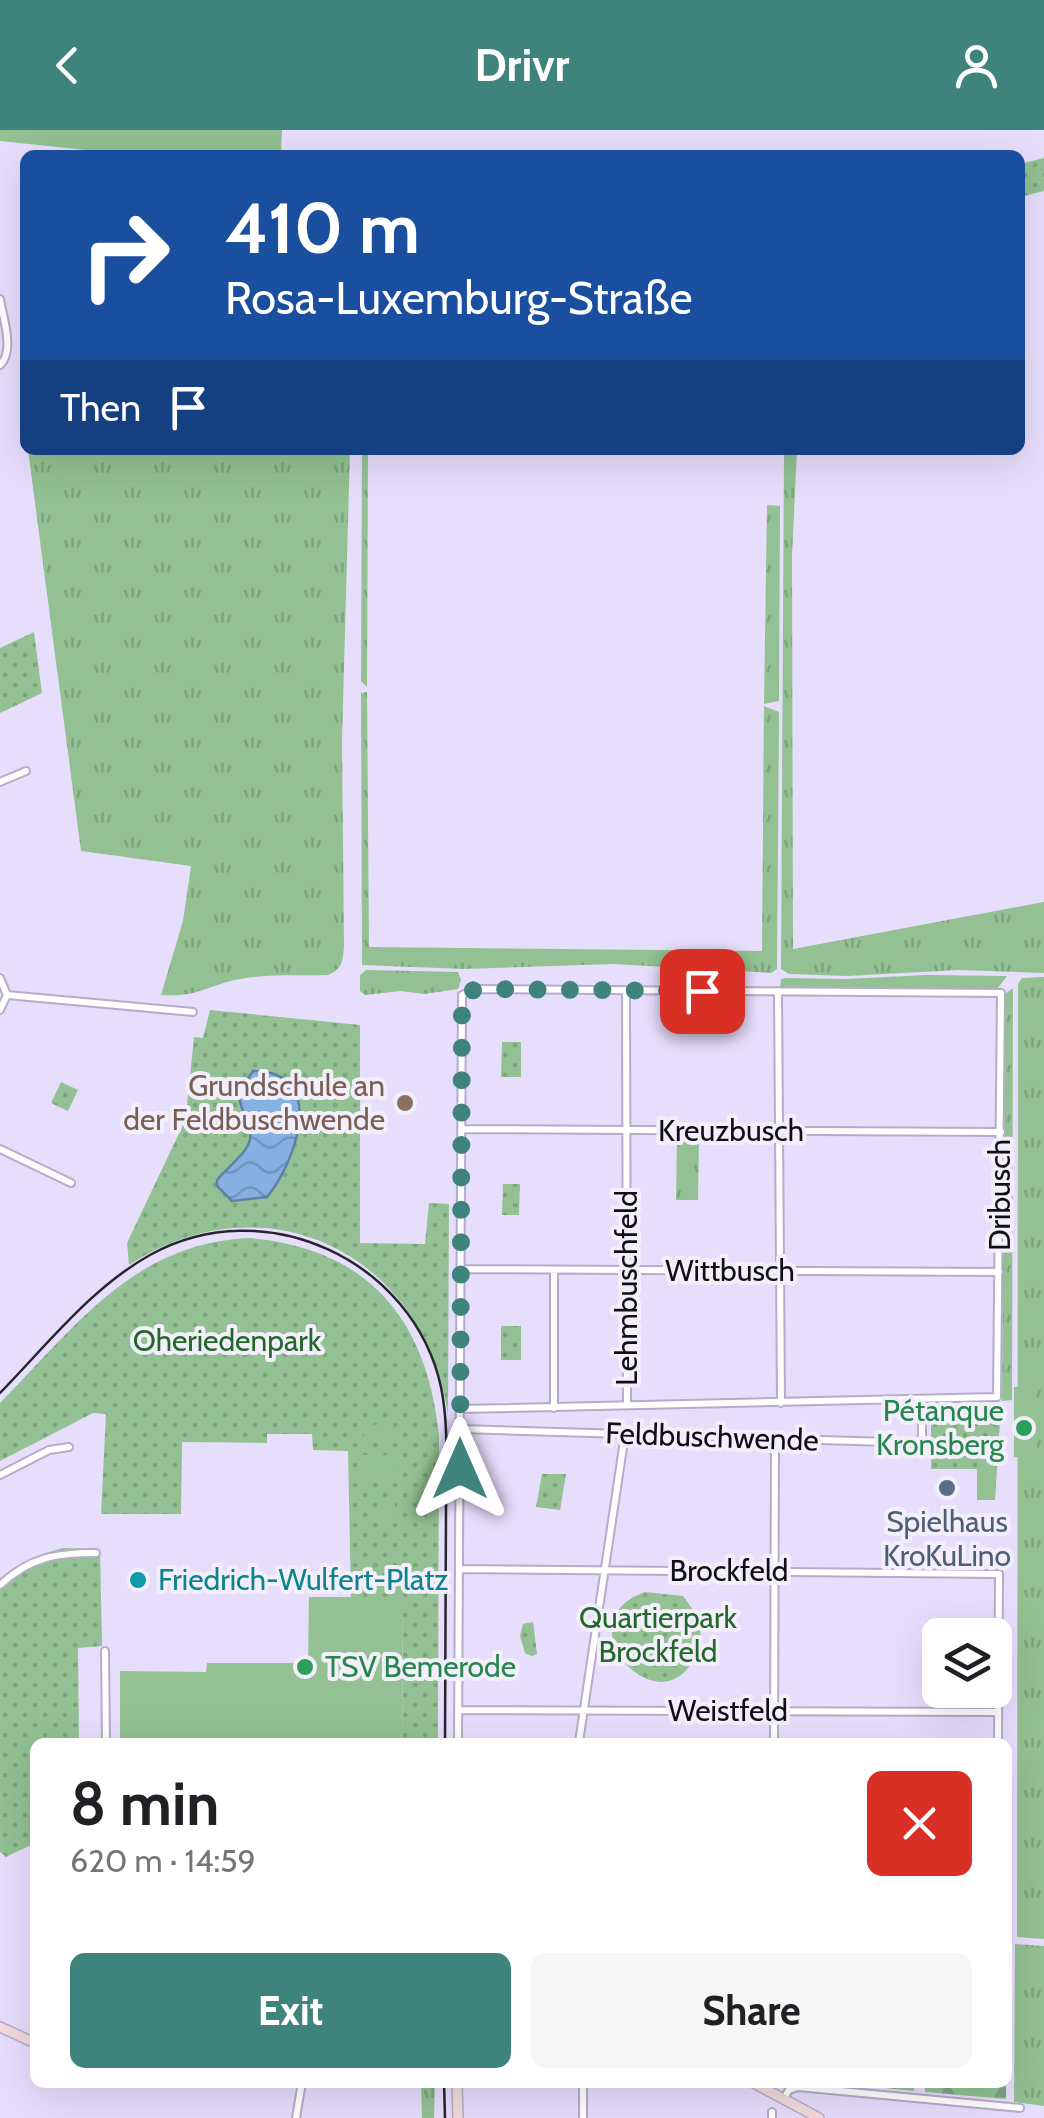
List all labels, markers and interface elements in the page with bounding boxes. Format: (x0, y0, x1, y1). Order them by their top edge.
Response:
icon: back (40, 38, 95, 93)
text: Drivr (475, 38, 569, 92)
icon: person (949, 38, 1004, 93)
text: 410 m (225, 185, 420, 271)
icon: right (60, 190, 190, 320)
text: Rosa-Luxemburg-Straße (225, 271, 693, 325)
icon: arrive (161, 380, 216, 435)
text: Then (60, 384, 141, 431)
pin (660, 949, 745, 1034)
icon: arrive (675, 964, 730, 1019)
place label: Grundschule an der Feldbuschwende (123, 1067, 385, 1138)
marker: Grundschule an der Feldbuschwende (394, 1092, 416, 1114)
street label: Kreuzbusch (658, 1112, 804, 1149)
street label: Dribusch (981, 1139, 1018, 1251)
street label: Lehmbuschfeld (608, 1190, 645, 1386)
street label: Wittbusch (665, 1252, 795, 1289)
park label: Oheriedenpark (133, 1322, 322, 1359)
place label: Pétanque Kronsberg (876, 1392, 1005, 1463)
street label: Feldbuschwende (605, 1414, 819, 1459)
position arrow (408, 1417, 512, 1521)
marker: Pétanque Kronsberg (1013, 1417, 1035, 1439)
marker: Spielhaus KroKuLino (936, 1477, 958, 1499)
place label: Spielhaus KroKuLino (883, 1503, 1011, 1574)
street label: Brockfeld (670, 1552, 788, 1589)
place label: Friedrich-Wulfert-Platz (158, 1561, 448, 1598)
marker: Friedrich-Wulfert-Platz (127, 1569, 149, 1591)
park label: Quartierpark Brockfeld (579, 1599, 737, 1670)
map controls (922, 1618, 1012, 1708)
button: layers (922, 1618, 1012, 1708)
place label: TSV Bemerode (325, 1648, 516, 1685)
marker: TSV Bemerode (294, 1656, 316, 1678)
street label: Weistfeld (668, 1692, 788, 1729)
text: 8 min (70, 1767, 219, 1840)
button: close (867, 1771, 972, 1876)
text: 620 m · 14:59 (70, 1841, 256, 1880)
button: Exit (70, 1953, 511, 2068)
button: Share (531, 1953, 972, 2068)

